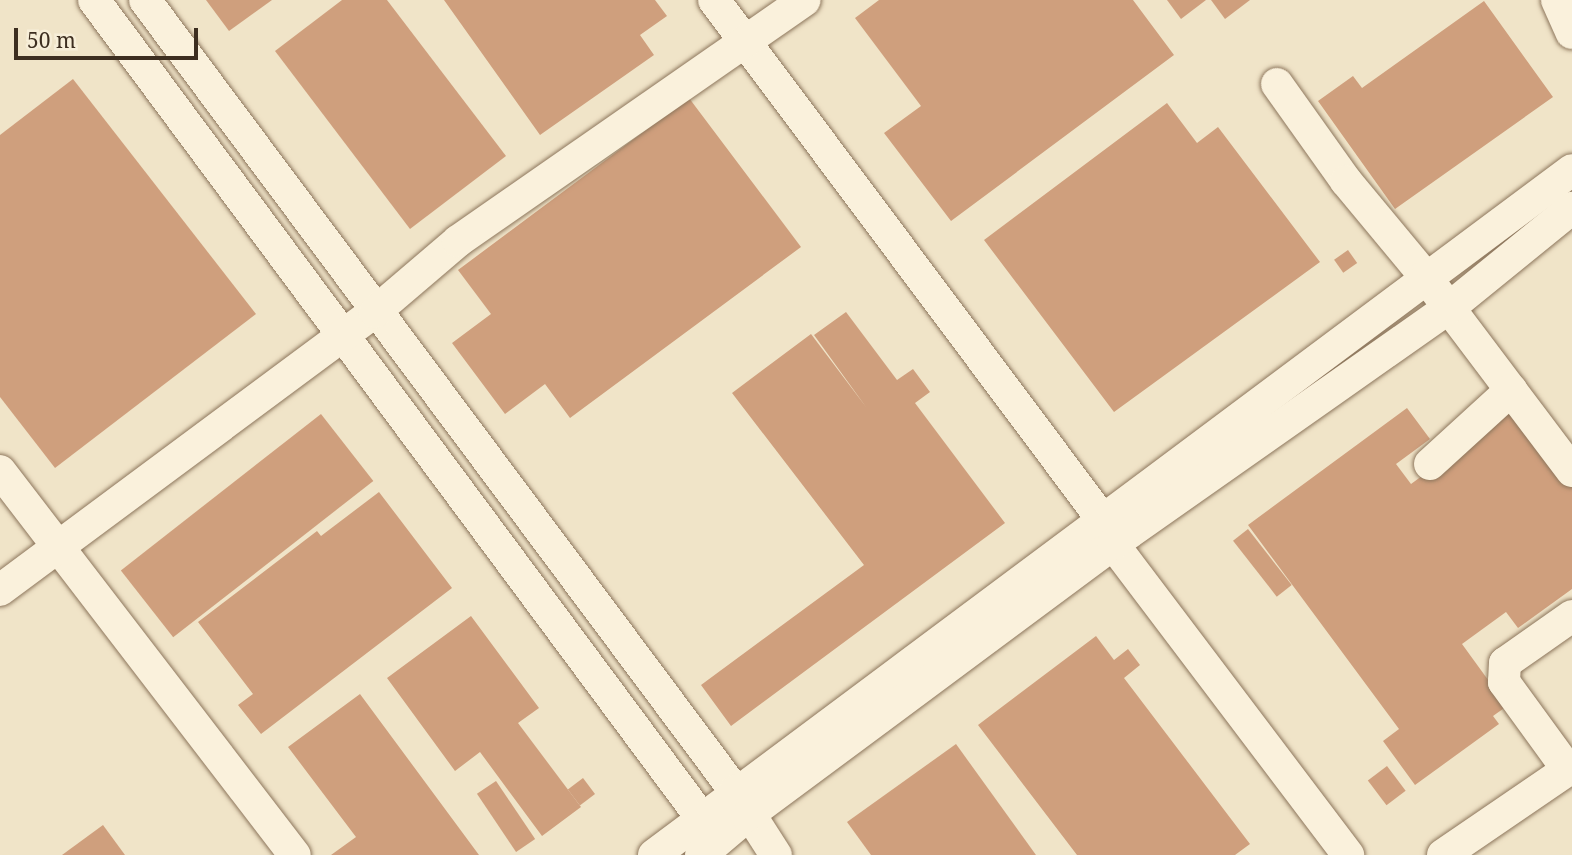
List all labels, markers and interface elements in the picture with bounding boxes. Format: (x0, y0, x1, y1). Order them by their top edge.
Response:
scale bar (18, 14, 201, 58)
text: 50 m (27, 26, 76, 54)

